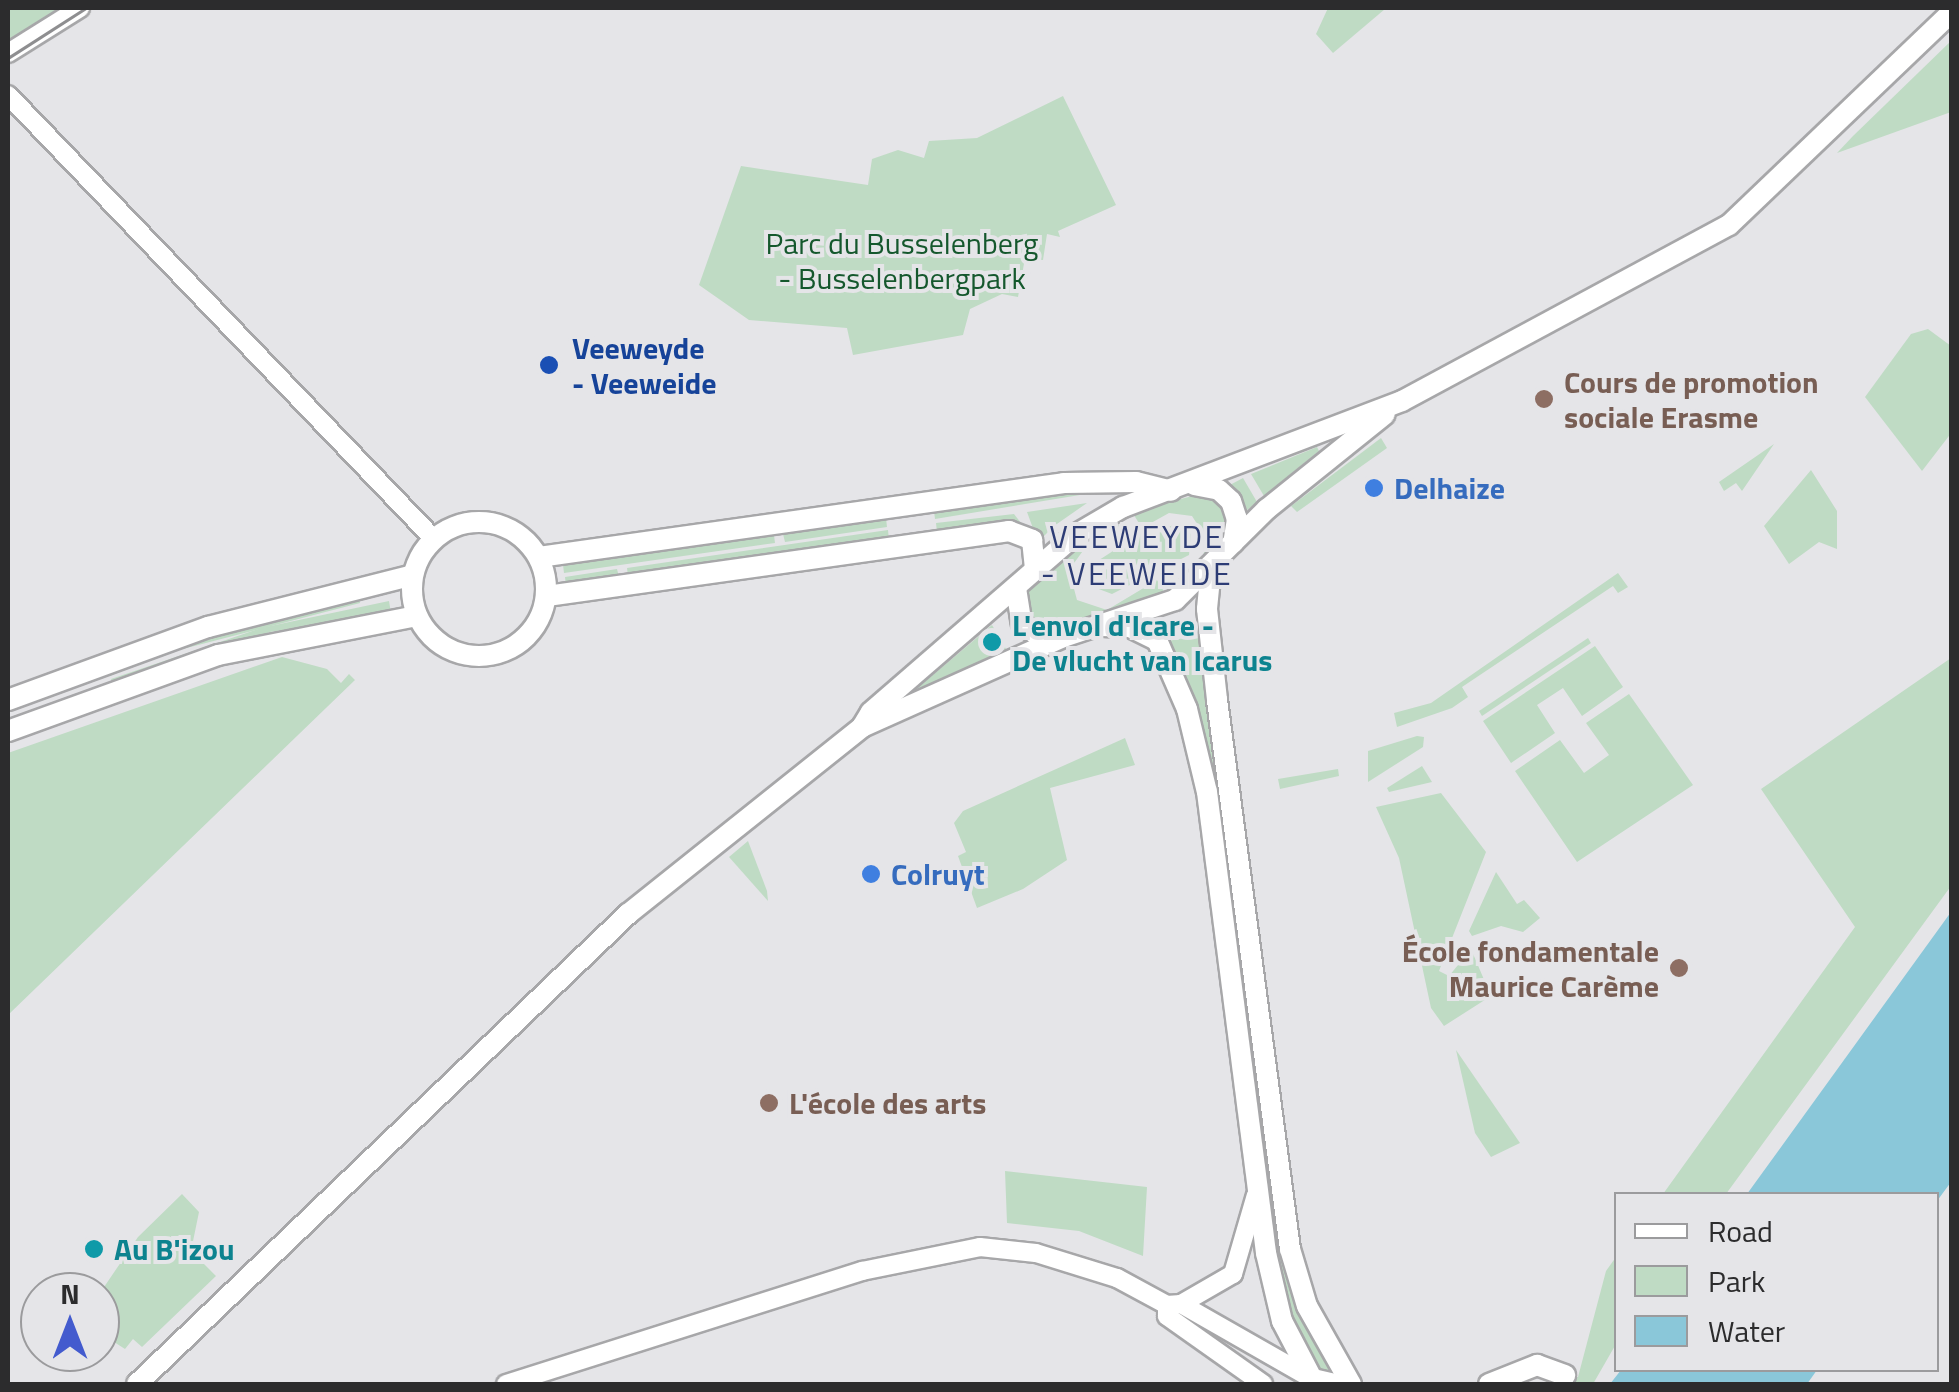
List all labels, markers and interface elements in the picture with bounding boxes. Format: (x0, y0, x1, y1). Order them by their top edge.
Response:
park label: Parc du Busselenberg - Busselenbergpark (766, 225, 1038, 296)
place label: Veeweyde - Veeweide (572, 330, 717, 400)
marker: Veeweyde - Veeweide (536, 352, 562, 378)
place label: Cours de promotion sociale Erasme (1564, 364, 1819, 434)
marker: Cours de promotion sociale Erasme (1533, 388, 1555, 410)
place label: Delhaize (1394, 470, 1505, 506)
marker: Delhaize (1363, 477, 1385, 499)
district label: VEEWEYDE - VEEWEIDE (1041, 518, 1233, 593)
place label: L'envol d'Icare - De vlucht van Icarus (1012, 607, 1272, 678)
marker: L'envol d'Icare - De vlucht van Icarus (981, 631, 1003, 653)
place label: Colruyt (891, 856, 985, 892)
marker: Colruyt (860, 863, 882, 885)
place label: École fondamentale Maurice Carème (1402, 933, 1659, 1004)
marker: École fondamentale Maurice Carème (1668, 957, 1690, 979)
place label: L'école des arts (789, 1085, 986, 1121)
marker: L'école des arts (758, 1092, 780, 1114)
legend (1614, 1192, 1939, 1372)
text: Road (1708, 1208, 1773, 1254)
place label: Au B'izou (114, 1231, 235, 1267)
marker: Au B'izou (83, 1238, 105, 1260)
text: Park (1708, 1258, 1765, 1304)
north arrow (20, 1272, 120, 1372)
text: N (60, 1272, 80, 1315)
text: Water (1708, 1308, 1785, 1354)

